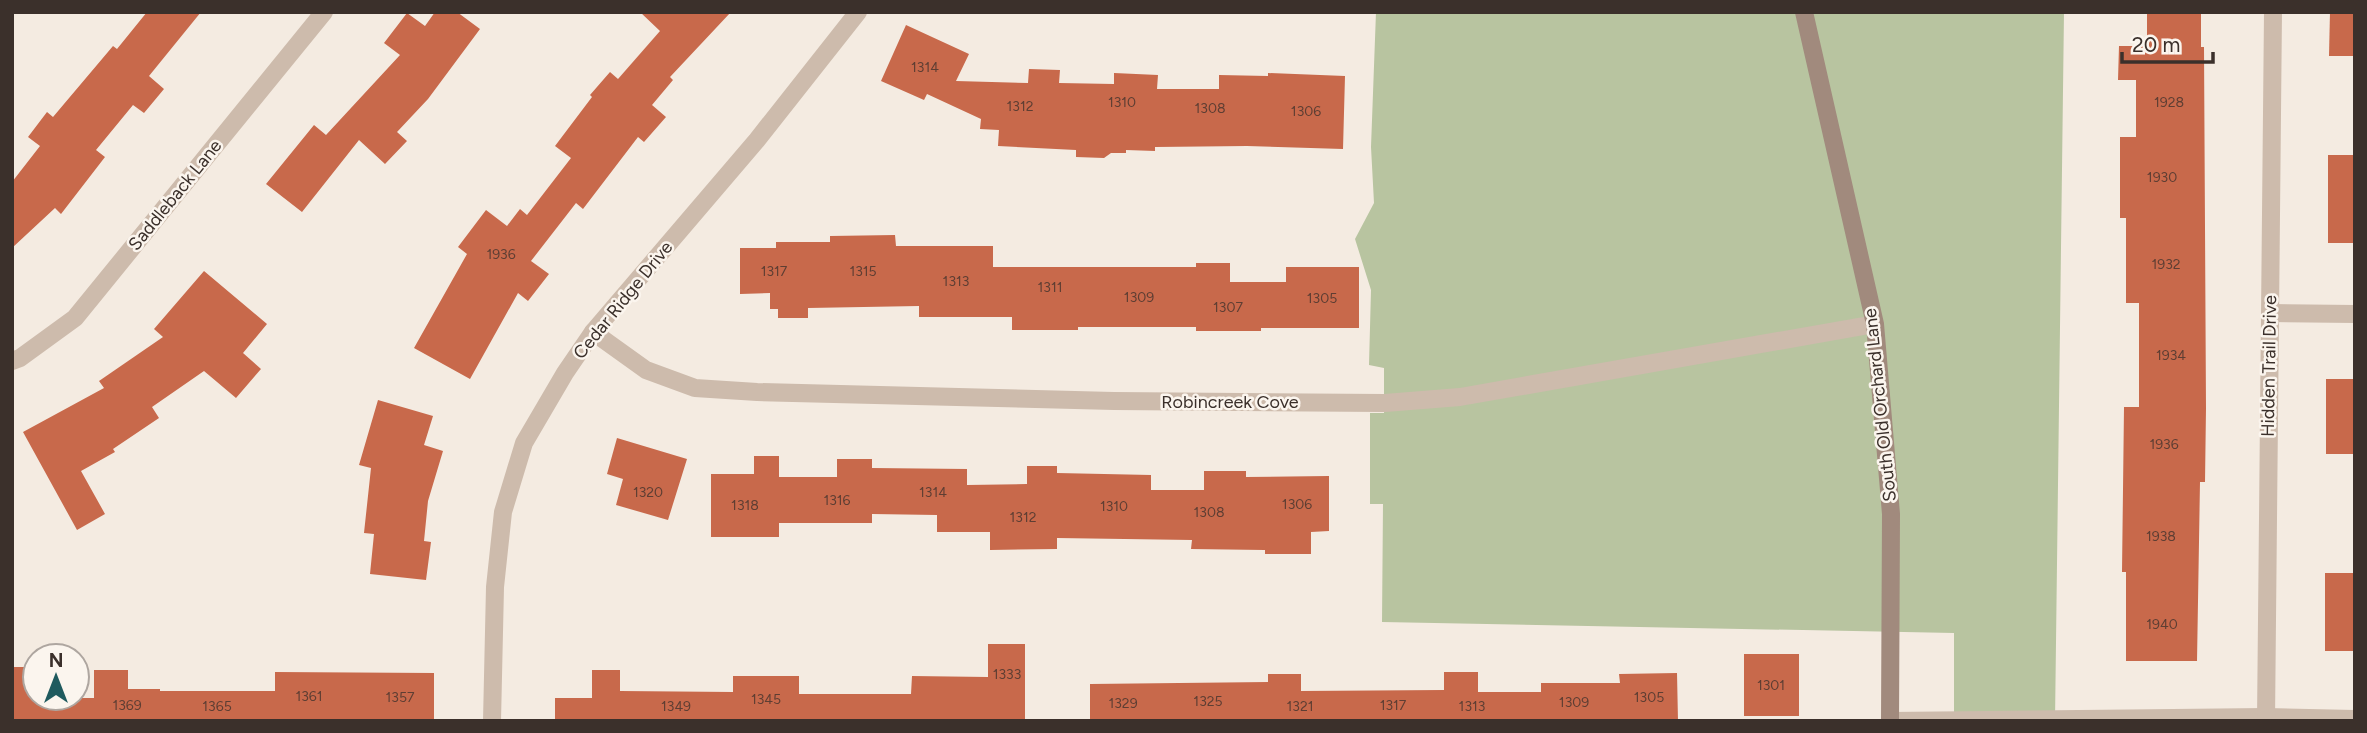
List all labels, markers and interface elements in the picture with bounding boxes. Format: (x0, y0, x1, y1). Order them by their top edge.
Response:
scale bar (2122, 21, 2213, 65)
text: 20 m (2132, 32, 2180, 57)
house number: 1314 (911, 59, 939, 76)
house number: 1310 (1108, 94, 1136, 111)
house number: 1928 (2154, 94, 2184, 111)
house number: 1312 (1006, 98, 1034, 115)
house number: 1308 (1195, 100, 1225, 117)
house number: 1306 (1291, 103, 1321, 120)
street label: Saddleback Lane (124, 135, 227, 255)
house number: 1930 (2147, 169, 2177, 186)
street label: Cedar Ridge Drive (569, 236, 677, 363)
house number: 1936 (486, 246, 516, 263)
house number: 1932 (2151, 256, 2181, 273)
house number: 1317 (761, 263, 788, 280)
house number: 1315 (849, 263, 877, 280)
house number: 1313 (943, 273, 969, 290)
house number: 1311 (1038, 279, 1062, 296)
house number: 1309 (1124, 289, 1154, 306)
house number: 1305 (1307, 290, 1337, 307)
street label: Hidden Trail Drive (2257, 295, 2281, 437)
house number: 1307 (1213, 299, 1243, 316)
street label: South Old Orchard Lane (1859, 307, 1901, 503)
house number: 1934 (2156, 347, 2186, 364)
street label: Robincreek Cove (1161, 391, 1299, 413)
house number: 1936 (2149, 436, 2179, 453)
house number: 1320 (633, 484, 663, 501)
house number: 1314 (919, 484, 947, 501)
house number: 1316 (823, 492, 851, 509)
house number: 1306 (1282, 496, 1312, 513)
house number: 1318 (731, 497, 759, 514)
house number: 1310 (1100, 498, 1128, 515)
house number: 1308 (1194, 504, 1224, 521)
house number: 1312 (1009, 509, 1037, 526)
house number: 1938 (2146, 528, 2176, 545)
house number: 1940 (2146, 616, 2178, 633)
north arrow (21, 642, 91, 712)
text: N (49, 649, 63, 672)
house number: 1333 (993, 666, 1021, 683)
house number: 1301 (1757, 677, 1785, 694)
house number: 1361 (295, 688, 323, 705)
house number: 1357 (386, 689, 415, 706)
house number: 1305 (1634, 689, 1664, 706)
house number: 1345 (751, 691, 781, 708)
house number: 1325 (1193, 693, 1223, 710)
house number: 1309 (1559, 694, 1589, 711)
house number: 1329 (1108, 695, 1138, 712)
house number: 1369 (112, 697, 142, 714)
house number: 1317 (1380, 697, 1407, 714)
house number: 1365 (202, 698, 232, 715)
house number: 1349 (661, 698, 691, 715)
house number: 1321 (1286, 698, 1314, 715)
house number: 1313 (1459, 698, 1485, 715)

